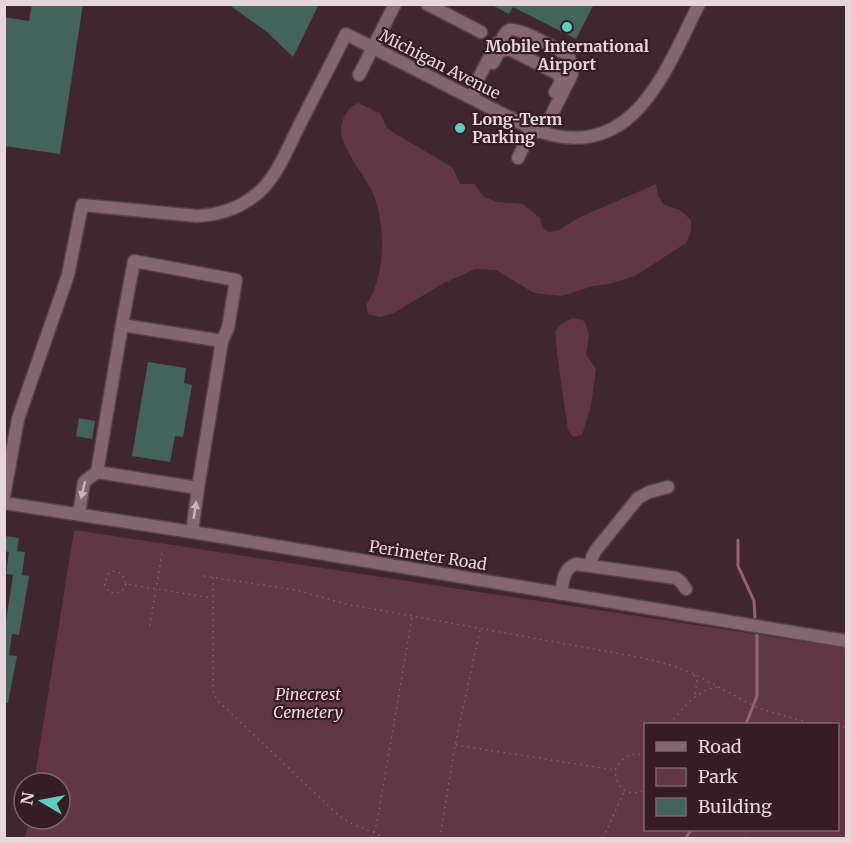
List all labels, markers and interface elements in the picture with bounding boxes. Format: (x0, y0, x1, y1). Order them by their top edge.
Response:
marker: Mobile International Airport (560, 20, 574, 34)
street label: Michigan Avenue (376, 25, 504, 103)
place label: Mobile International Airport (485, 36, 649, 74)
place label: Long-Term Parking (472, 109, 562, 147)
marker: Long-Term Parking (453, 121, 467, 135)
one-way arrow (78, 481, 88, 500)
one-way arrow (190, 500, 199, 519)
street label: Perimeter Road (368, 536, 489, 574)
park label: Pinecrest Cemetery (273, 684, 343, 722)
legend (644, 723, 839, 831)
text: Road (698, 735, 742, 758)
text: Park (698, 765, 739, 788)
north arrow (12, 771, 72, 831)
text: N (16, 790, 38, 806)
text: Building (698, 795, 772, 818)

